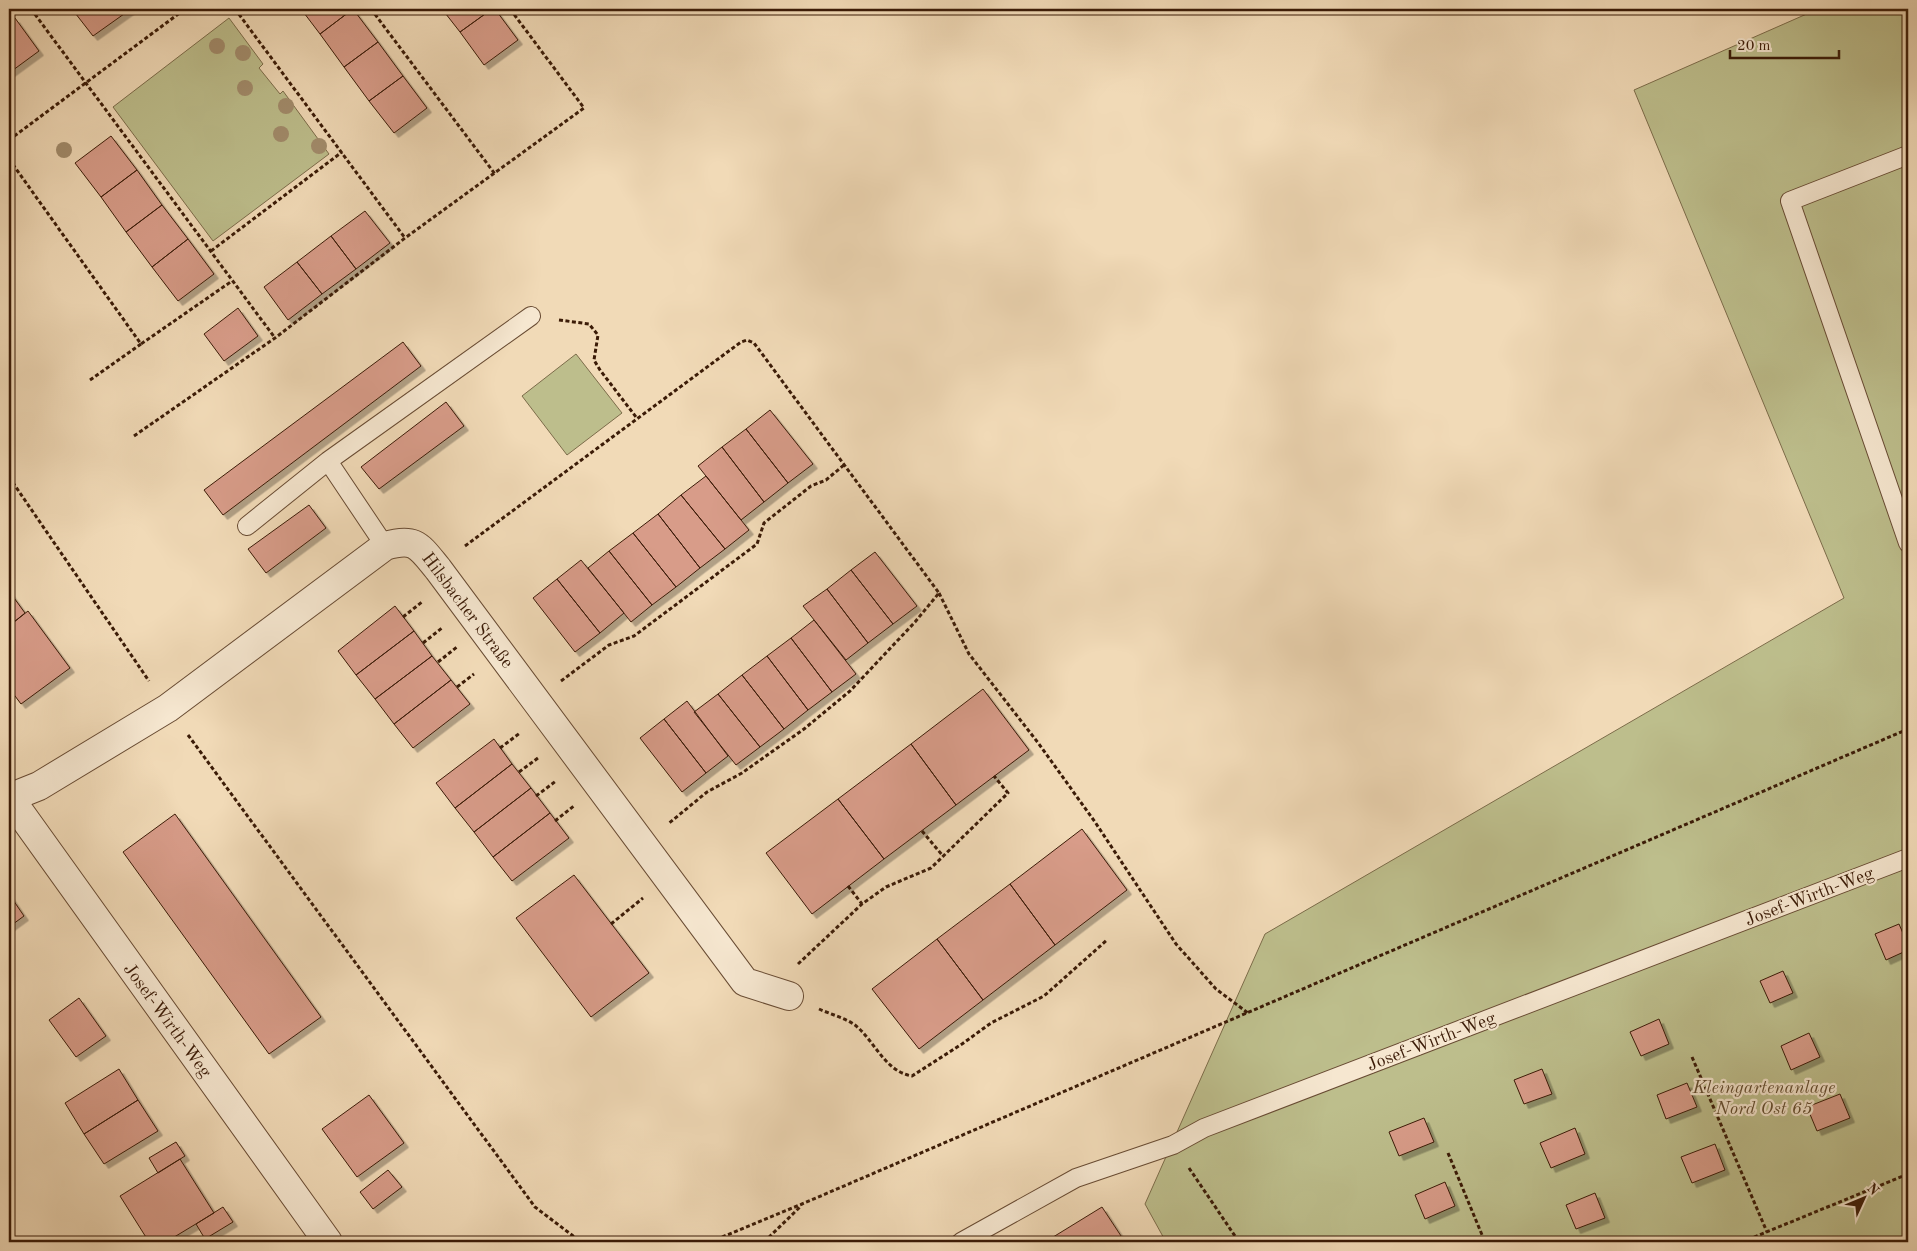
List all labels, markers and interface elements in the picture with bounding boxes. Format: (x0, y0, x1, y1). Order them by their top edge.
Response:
scale bar (1730, 28, 1838, 60)
text: 20 m (1737, 39, 1771, 54)
street label: Hilsbacher Straße (418, 549, 516, 672)
street label: Josef-Wirth-Weg (1743, 864, 1876, 930)
street label: Josef-Wirth-Weg (120, 960, 215, 1081)
street label: Josef-Wirth-Weg (1365, 1009, 1498, 1075)
park label: Kleingartenanlage Nord Ost 65 (1692, 1079, 1835, 1118)
north arrow (1840, 1174, 1890, 1224)
text: N (1864, 1181, 1882, 1199)

